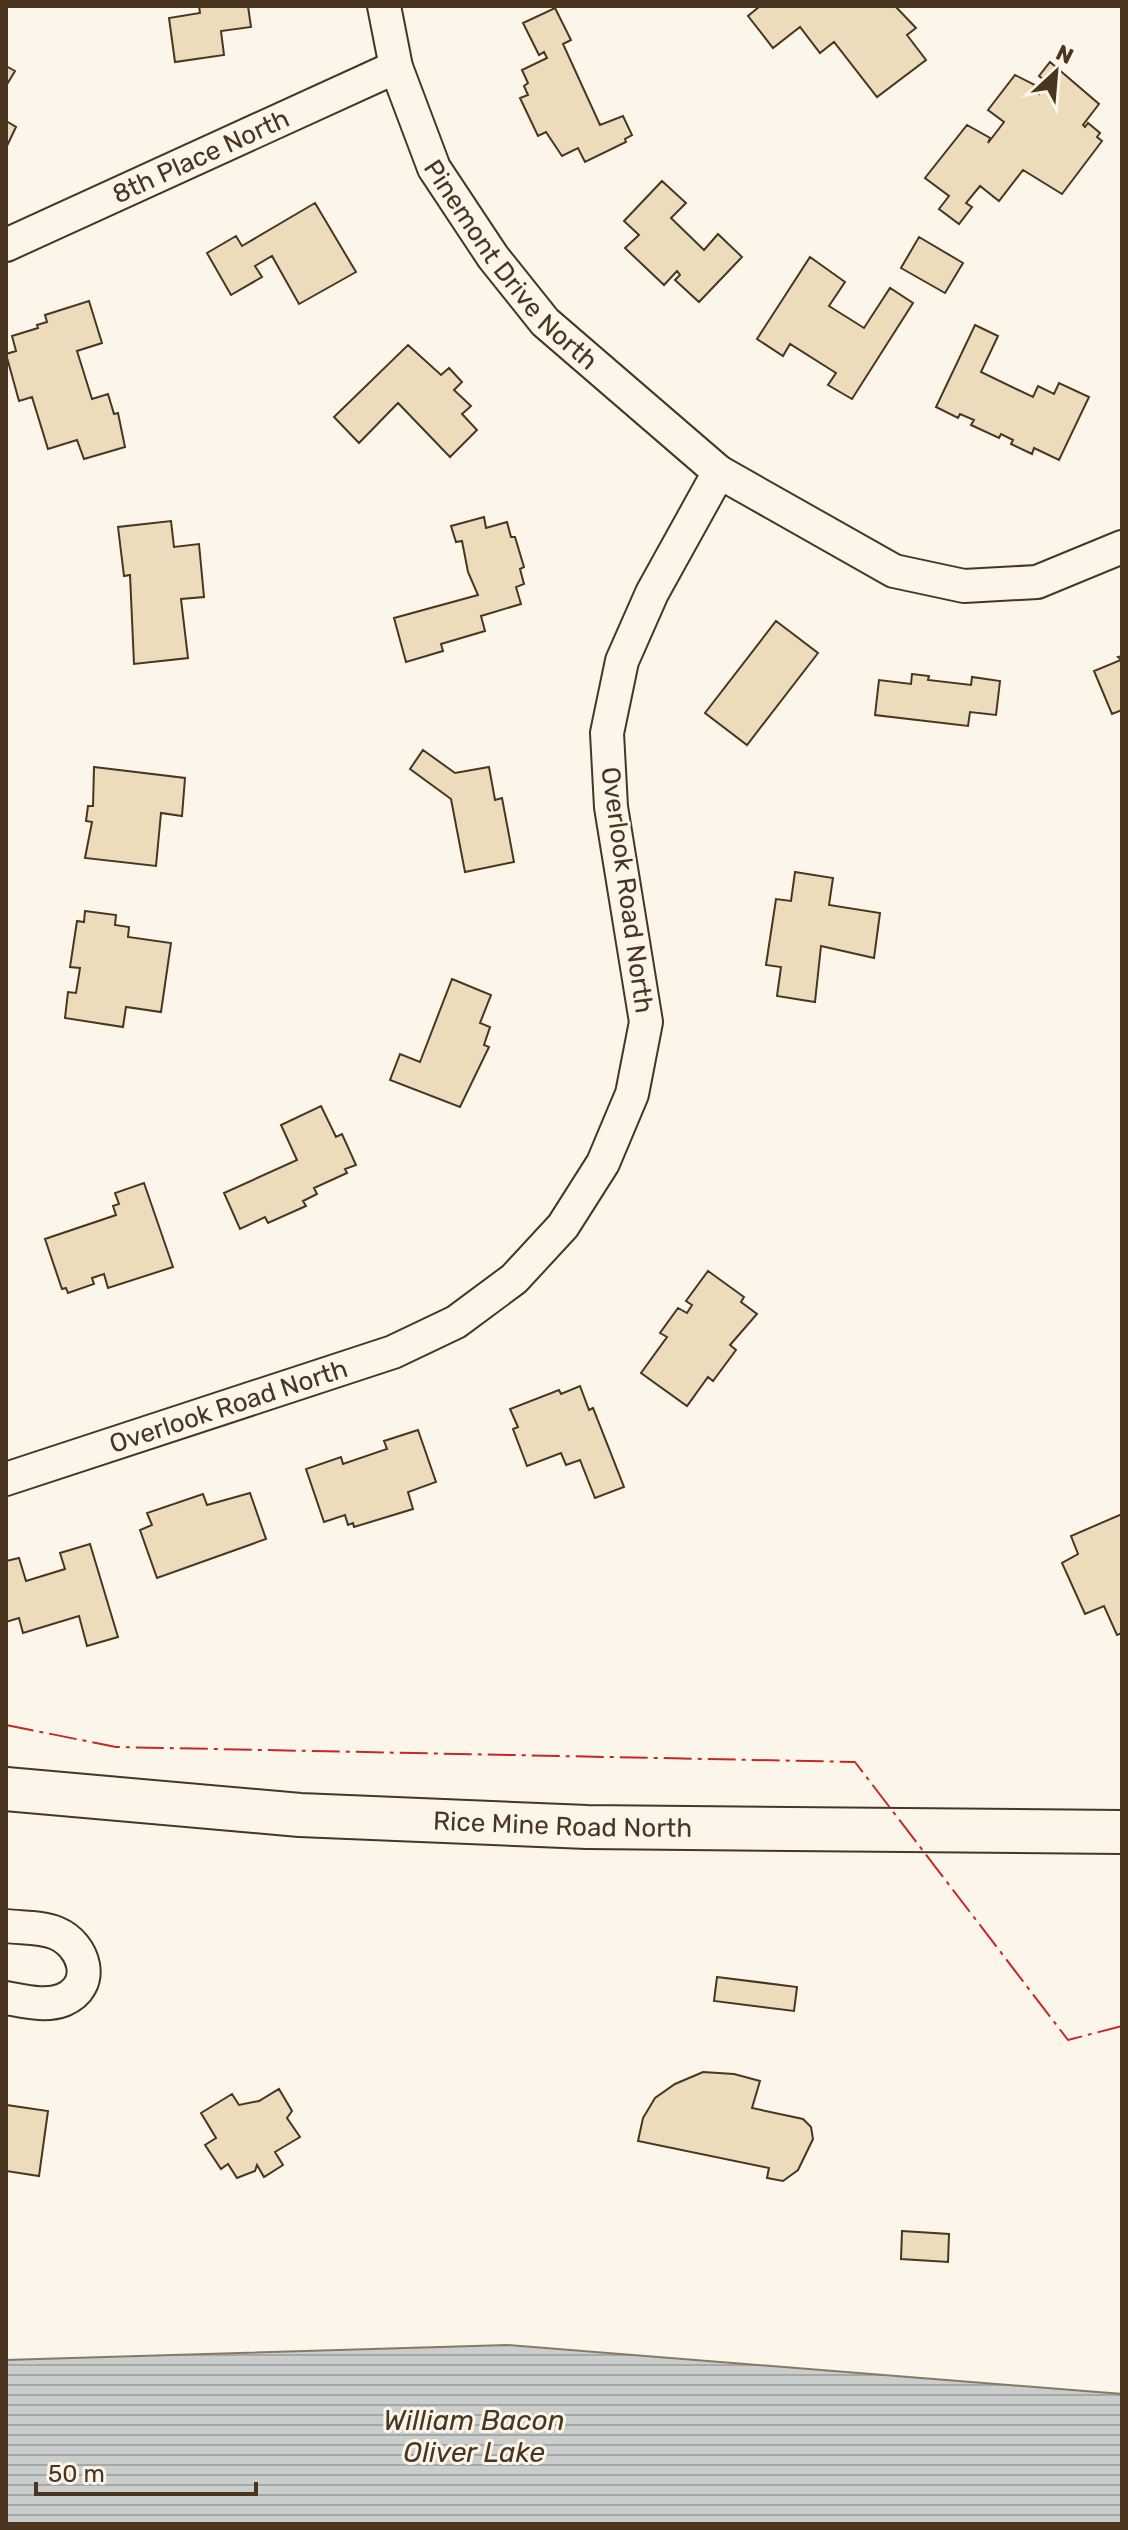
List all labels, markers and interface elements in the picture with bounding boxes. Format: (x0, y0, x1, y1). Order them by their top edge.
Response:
north arrow (1016, 32, 1096, 112)
text: N (1052, 39, 1078, 70)
street label: 8th Place North (108, 102, 294, 210)
street label: Pinemont Drive North (417, 154, 604, 376)
street label: Overlook Road North (594, 765, 660, 1015)
street label: Overlook Road North (105, 1353, 351, 1460)
street label: Rice Mine Road North (432, 1805, 692, 1843)
water label: William Bacon Oliver Lake (383, 2404, 565, 2469)
scale bar (36, 2446, 256, 2496)
text: 50 m (48, 2460, 105, 2488)

